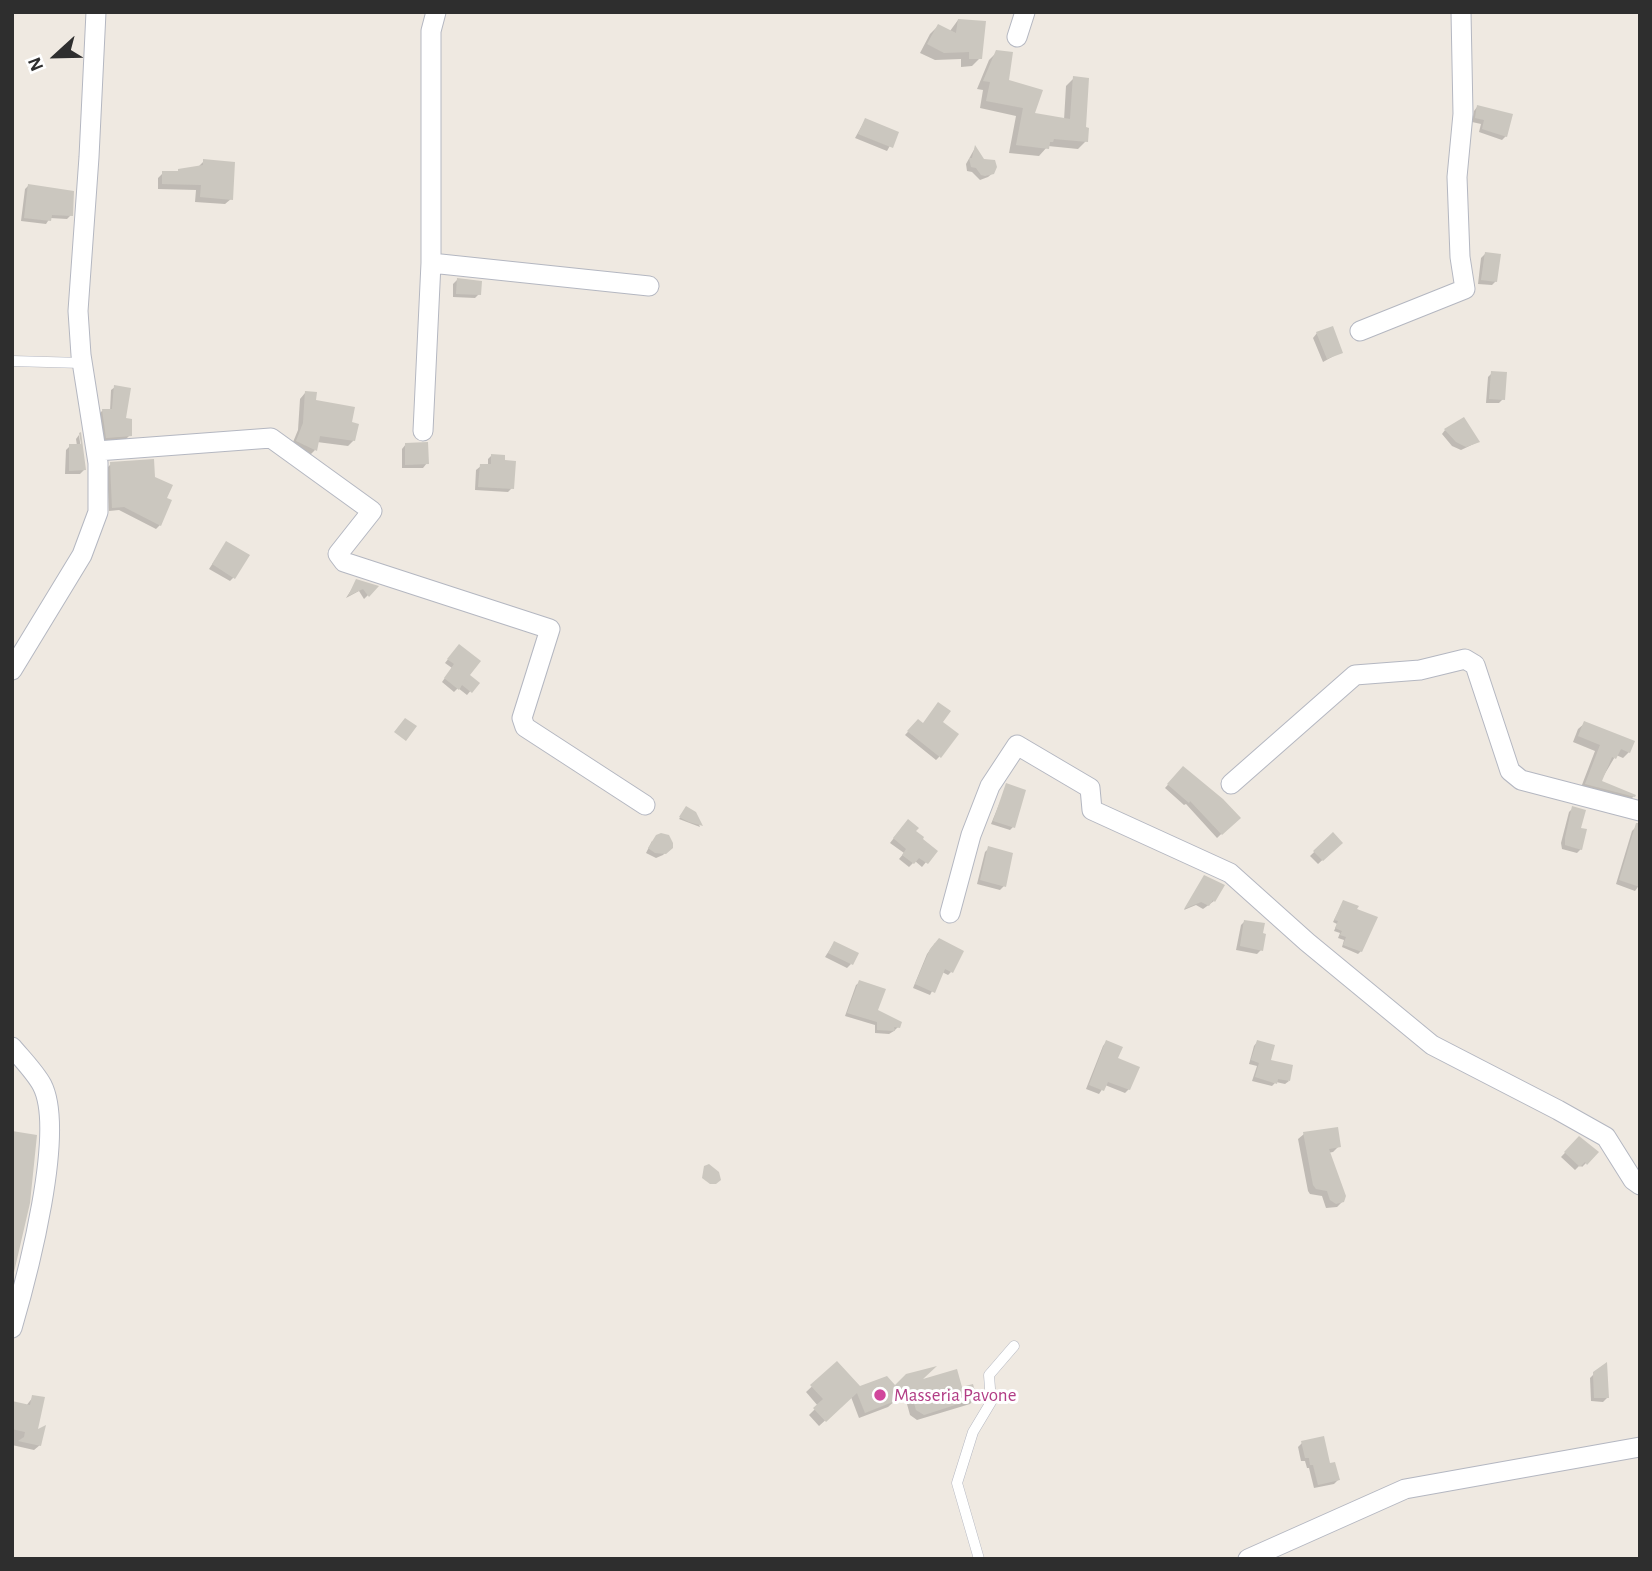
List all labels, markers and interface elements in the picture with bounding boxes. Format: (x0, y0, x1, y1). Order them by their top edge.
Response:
north arrow (21, 21, 91, 91)
text: N (25, 54, 47, 74)
place label: Masseria Pavone (894, 1384, 1016, 1406)
marker: Masseria Pavone (872, 1387, 888, 1403)

